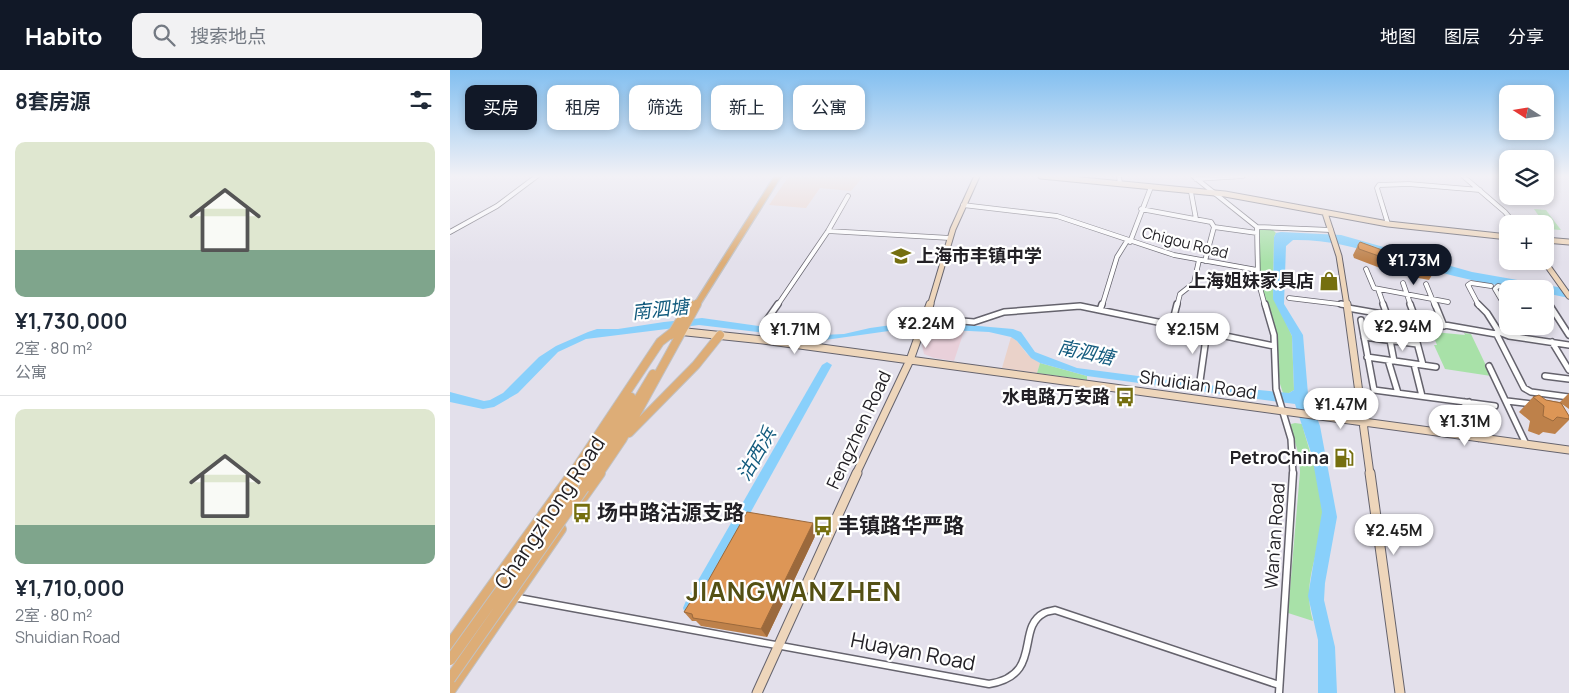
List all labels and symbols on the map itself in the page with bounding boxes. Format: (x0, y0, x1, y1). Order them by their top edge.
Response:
north arrow (1499, 85, 1554, 140)
street label: Chigou Road (1140, 222, 1231, 263)
place label: 上海市丰镇中学 (916, 243, 1042, 267)
pin: ¥1.73M (1373, 244, 1455, 286)
school or university icon: 上海市丰镇中学 (890, 245, 912, 267)
place label: 上海姐妹家具店 (1188, 268, 1314, 292)
shop icon: 上海姐妹家具店 (1318, 270, 1340, 292)
water label: 南泗塘 (630, 293, 693, 325)
pin: ¥2.24M (885, 306, 967, 349)
pin: ¥2.94M (1362, 310, 1444, 352)
pin: ¥1.71M (754, 312, 836, 355)
pin: ¥2.15M (1152, 312, 1234, 355)
water label: 南泗塘 (1055, 333, 1120, 371)
street label: Shuidian Road (1138, 364, 1258, 404)
street label: Fengzhen Road (820, 367, 896, 493)
place label: 水电路万安路 (1002, 384, 1110, 408)
bus stop icon: 水电路万安路 (1114, 386, 1136, 408)
pin: ¥1.47M (1300, 388, 1382, 430)
pin: ¥1.31M (1424, 404, 1506, 447)
water label: 沽西浜 (730, 421, 783, 485)
street label: Changzhong Road (488, 430, 611, 594)
place label: PetroChina (1230, 445, 1329, 469)
fuel station icon: PetroChina (1333, 447, 1355, 469)
street label: Wan'an Road (1258, 482, 1290, 590)
place label: 场中路沽源支路 (597, 498, 744, 526)
bus stop icon: 场中路沽源支路 (571, 502, 593, 524)
place label: 丰镇路华严路 (838, 511, 964, 539)
pin: ¥2.45M (1353, 514, 1435, 556)
bus stop icon: 丰镇路华严路 (812, 515, 834, 537)
district label: JIANGWANZHEN (686, 573, 902, 609)
street label: Huayan Road (848, 625, 978, 677)

